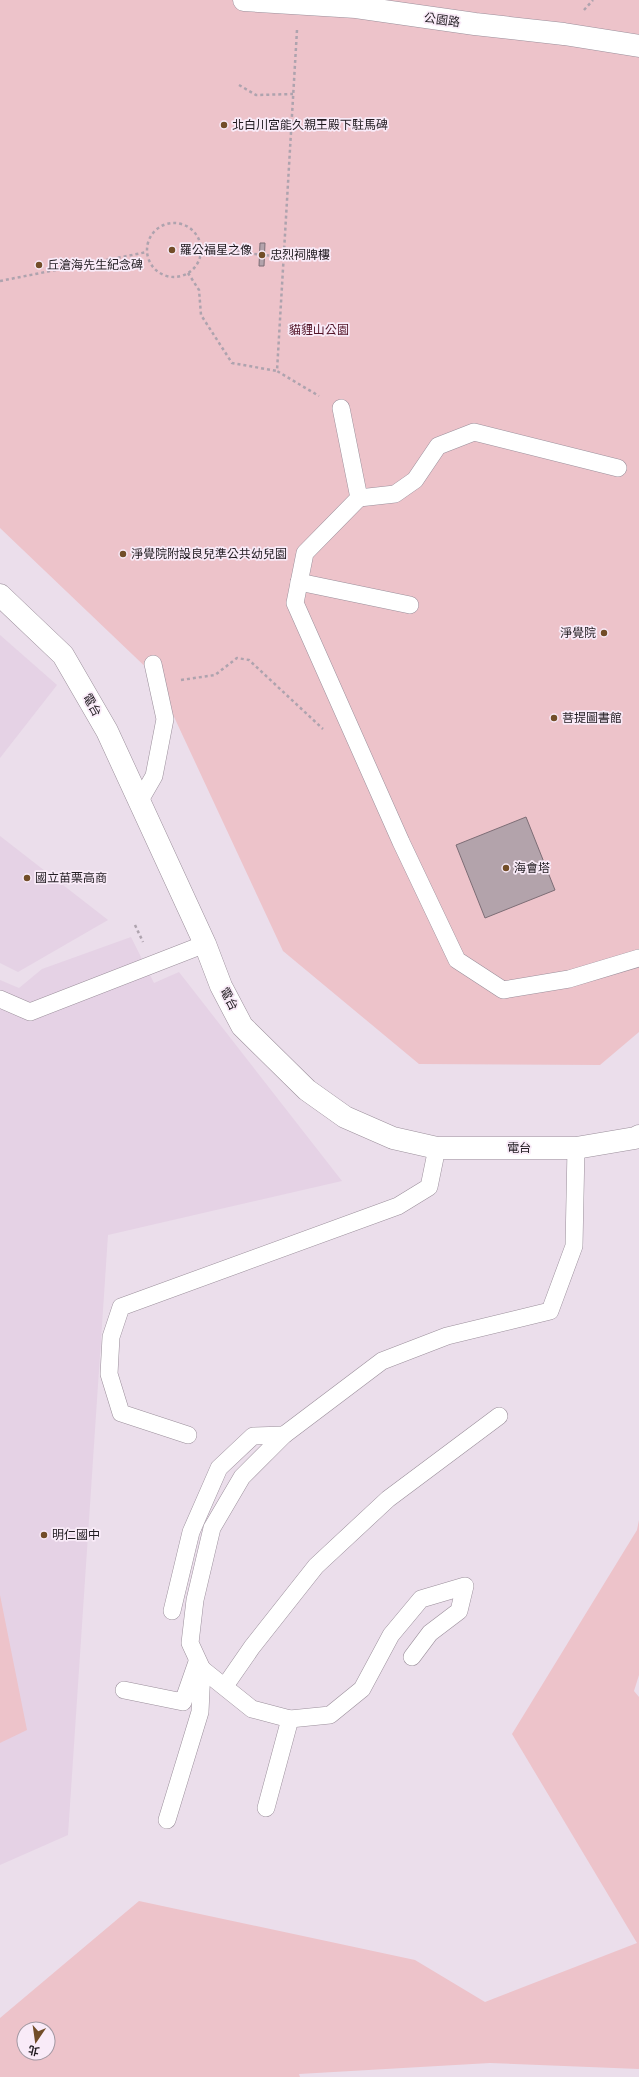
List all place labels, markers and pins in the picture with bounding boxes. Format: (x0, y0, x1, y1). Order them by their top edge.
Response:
place label: 北白川宮能久親王殿下駐馬碑 (232, 118, 388, 132)
marker: 北白川宮能久親王殿下駐馬碑 (219, 120, 229, 130)
place label: 羅公福星之像 (180, 243, 252, 257)
marker: 羅公福星之像 (167, 245, 177, 255)
place label: 忠烈祠牌樓 (270, 248, 330, 262)
marker: 忠烈祠牌樓 (257, 250, 267, 260)
place label: 丘滄海先生紀念碑 (47, 258, 143, 272)
marker: 丘滄海先生紀念碑 (34, 260, 44, 270)
place label: 淨覺院附設良兒準公共幼兒園 (131, 547, 287, 561)
marker: 淨覺院附設良兒準公共幼兒園 (118, 549, 128, 559)
place label: 淨覺院 (560, 626, 596, 640)
marker: 淨覺院 (599, 628, 609, 638)
place label: 菩提圖書館 (562, 711, 622, 725)
marker: 菩提圖書館 (549, 713, 559, 723)
place label: 海會塔 (514, 861, 550, 875)
marker: 海會塔 (501, 863, 511, 873)
place label: 國立苗栗高商 (35, 871, 107, 885)
marker: 國立苗栗高商 (22, 873, 32, 883)
place label: 明仁國中 (52, 1528, 100, 1542)
marker: 明仁國中 (39, 1530, 49, 1540)

